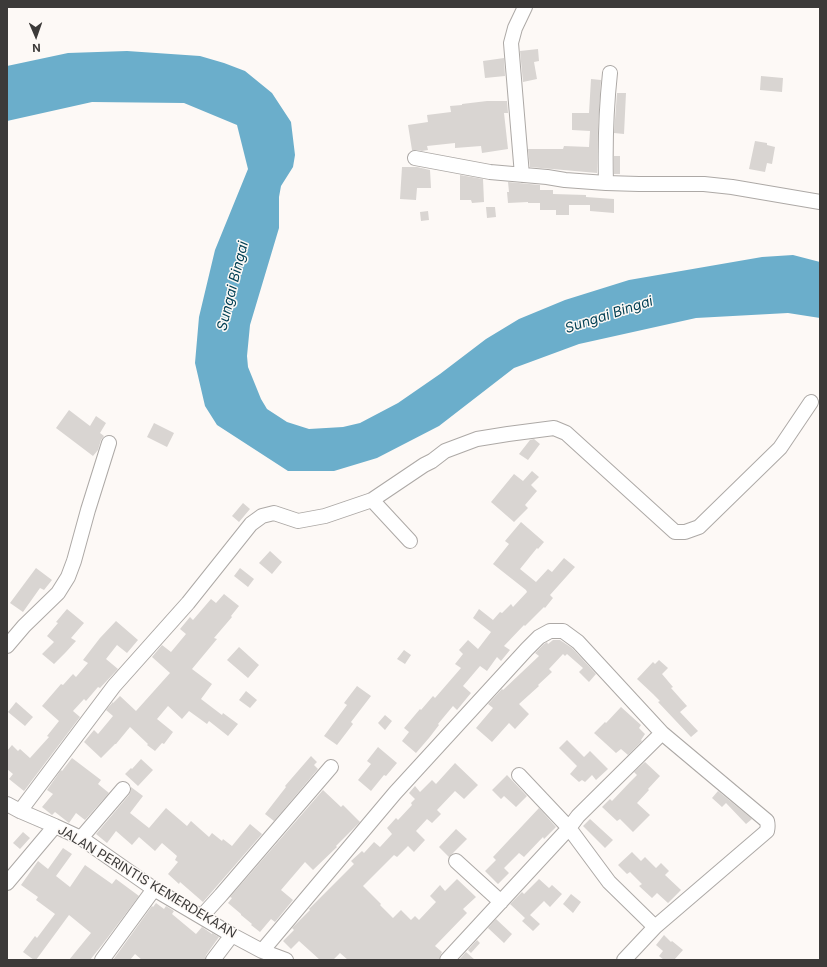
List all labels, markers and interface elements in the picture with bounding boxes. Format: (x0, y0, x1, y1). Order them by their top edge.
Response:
north arrow (16, 16, 56, 56)
text: N (32, 41, 41, 55)
water label: Sungai Bingai (214, 240, 252, 332)
water label: Sungai Bingai (563, 293, 655, 337)
street label: JALAN PERINTIS KEMERDEKAAN (55, 822, 239, 942)

